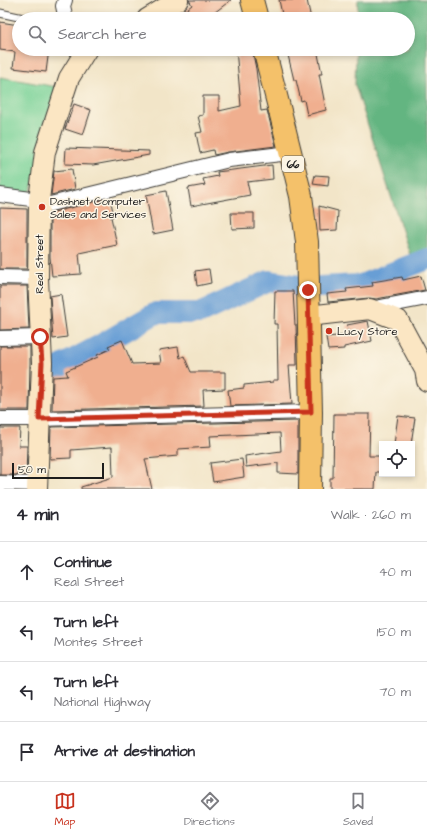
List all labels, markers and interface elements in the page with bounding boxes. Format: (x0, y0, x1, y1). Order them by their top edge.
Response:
search box (12, 12, 415, 56)
icon: search (26, 23, 48, 45)
text: Search here (58, 24, 147, 45)
road number: 66 (282, 156, 304, 172)
place label: Dashnet Computer Sales and Services (50, 194, 147, 222)
marker: Dashnet Computer Sales and Services (37, 202, 47, 212)
street label: Real Street (32, 234, 47, 294)
route end (299, 281, 317, 299)
place label: Lucy Store (337, 324, 397, 340)
marker: Lucy Store (324, 326, 334, 336)
route start (31, 328, 49, 346)
map controls (379, 441, 415, 477)
button: locate (379, 441, 415, 477)
scale bar (12, 461, 104, 480)
text: 50 m (18, 462, 46, 477)
text: 4 min (16, 503, 59, 527)
text: Walk · 260 m (331, 506, 411, 524)
text: Continue (54, 552, 112, 573)
icon: ahead (16, 561, 38, 583)
text: 40 m (379, 563, 411, 581)
text: Real Street (54, 573, 124, 591)
text: Turn left (54, 612, 118, 633)
icon: left (16, 621, 38, 643)
text: 150 m (377, 623, 411, 641)
text: Montes Street (54, 633, 143, 651)
text: Turn left (54, 672, 118, 693)
icon: left (16, 681, 38, 703)
text: 70 m (379, 683, 411, 701)
text: National Highway (54, 693, 151, 711)
icon: arrive (16, 741, 38, 763)
text: Arrive at destination (54, 741, 195, 762)
tab: Map (54, 790, 76, 829)
tab: Directions (184, 790, 235, 829)
tab: Saved (343, 790, 373, 829)

